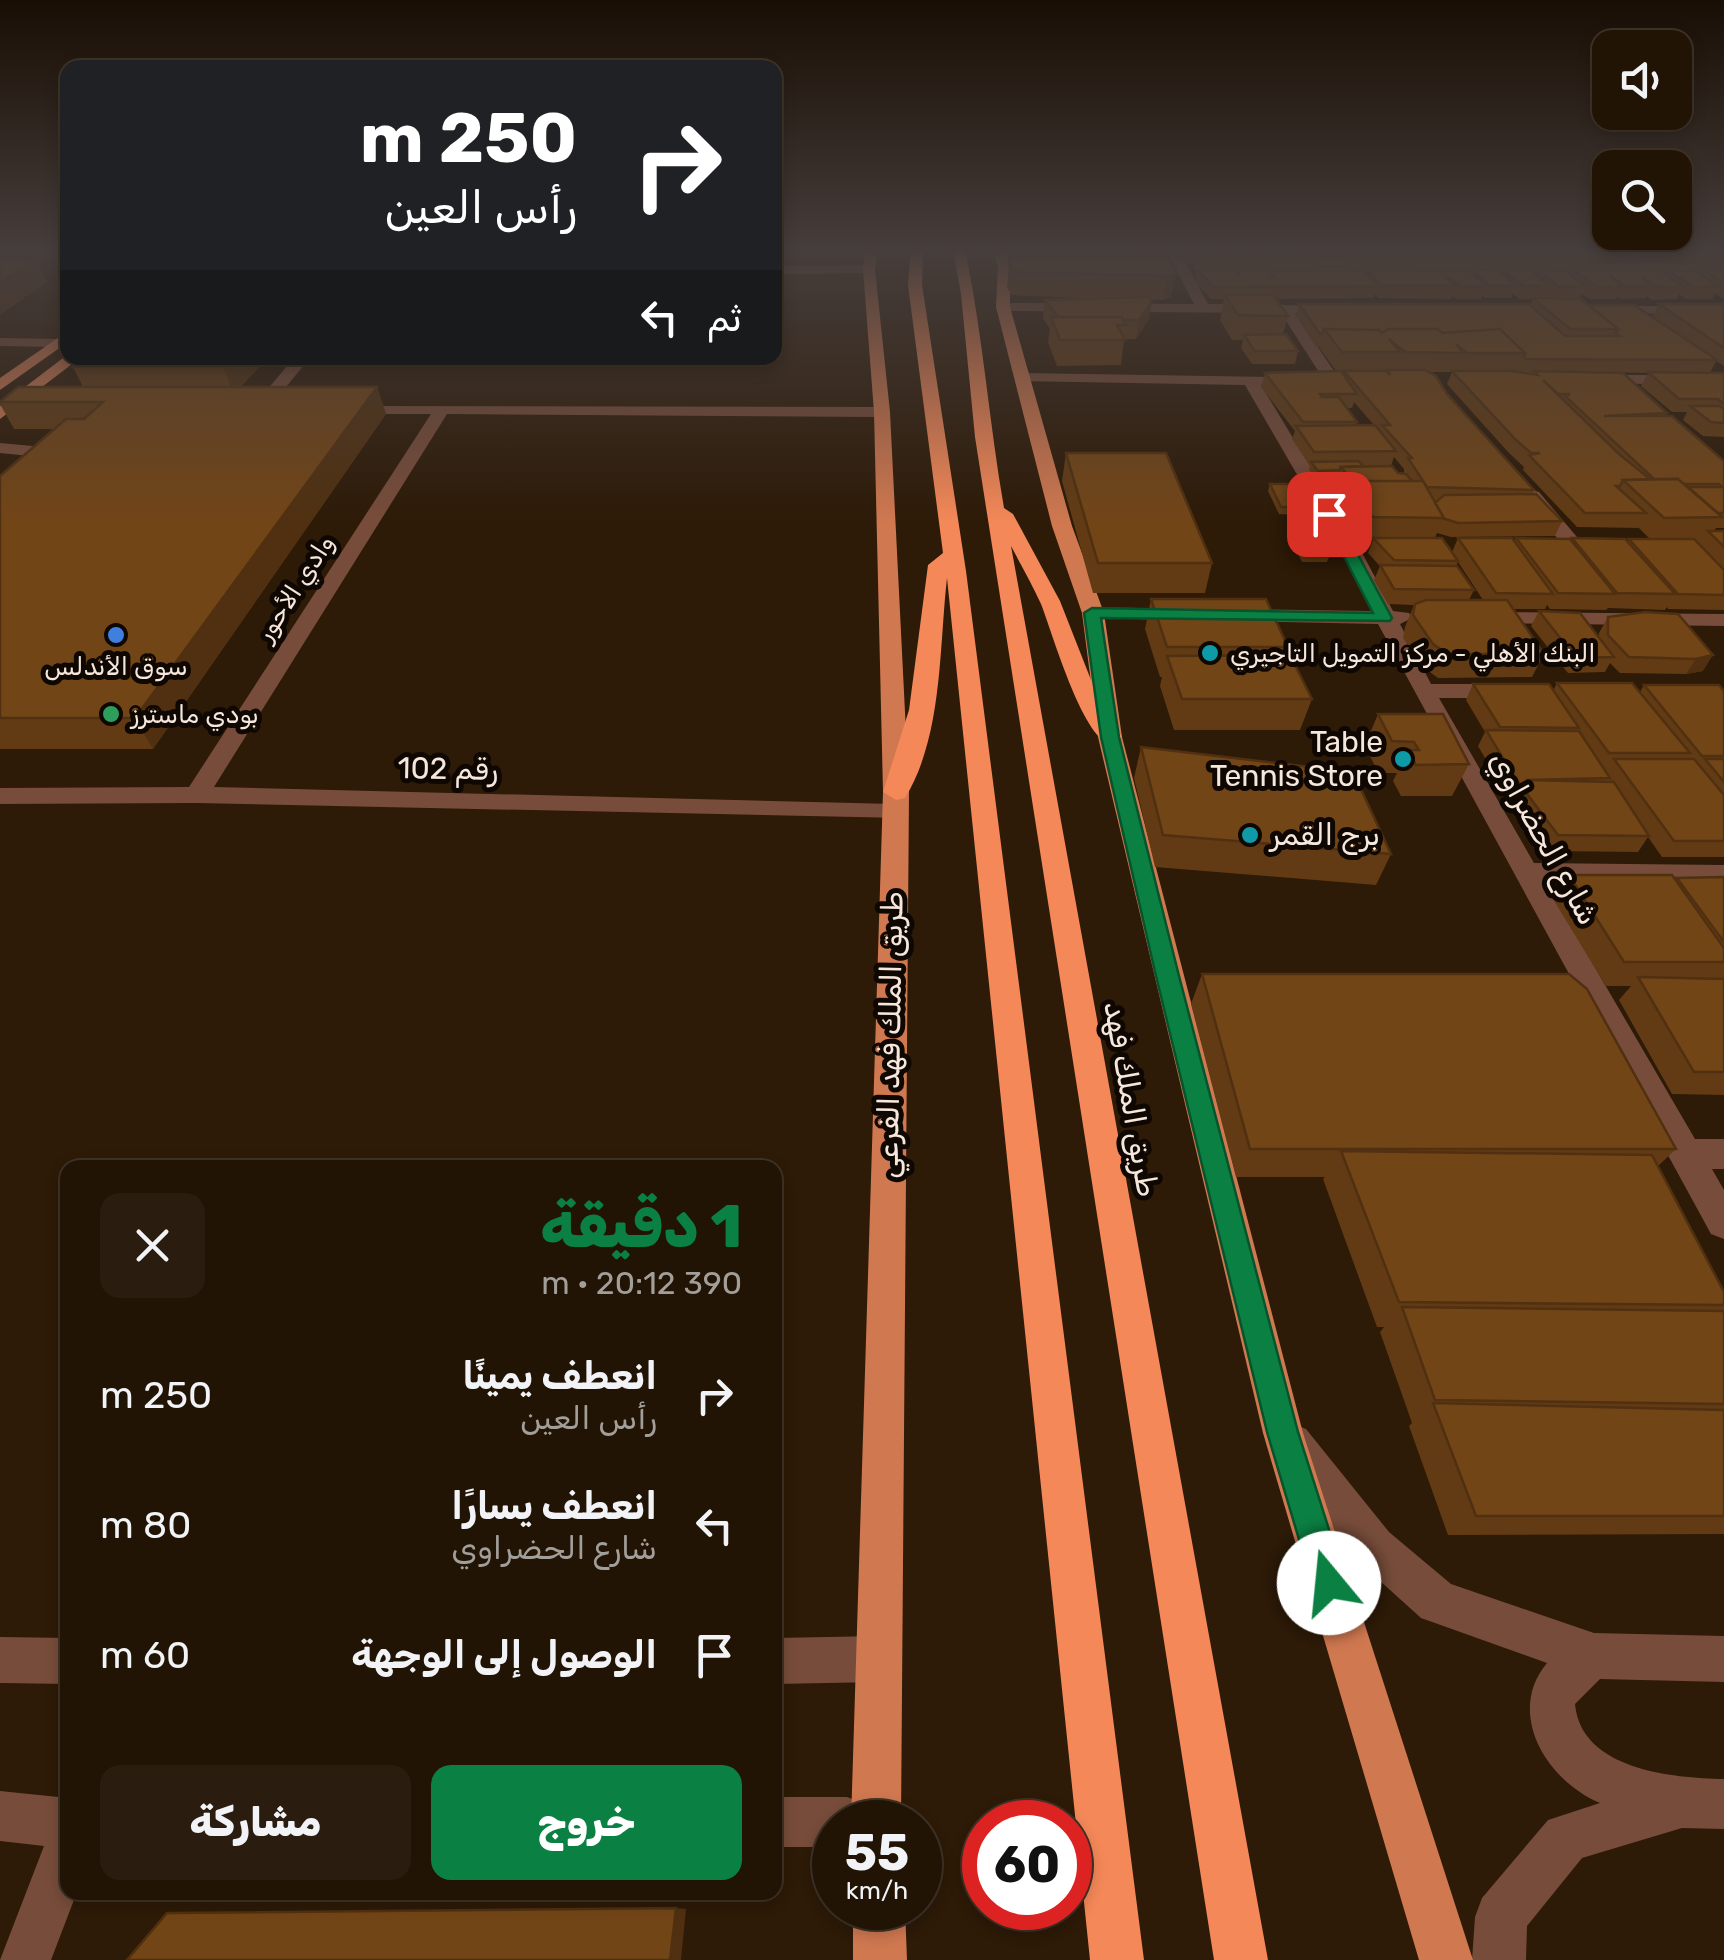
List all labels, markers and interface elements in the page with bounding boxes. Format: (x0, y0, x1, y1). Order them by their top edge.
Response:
map controls (1592, 30, 1692, 250)
button: sound (1592, 30, 1692, 130)
text: 250 m (360, 97, 577, 180)
icon: right (612, 100, 742, 230)
button: search (1592, 150, 1692, 250)
text: رأس العين (385, 181, 577, 234)
icon: left (632, 290, 687, 345)
text: ثم (707, 295, 742, 341)
pin (1287, 472, 1372, 557)
icon: arrive (1302, 487, 1357, 542)
street label: وادي الأحور (249, 530, 343, 650)
marker: سوق الأندلس (105, 624, 127, 646)
place label: البنك الأهلي - مركز التمويل التاجيري (1230, 639, 1596, 672)
marker: البنك الأهلي - مركز التمويل التاجيري (1199, 642, 1221, 664)
place label: سوق الأندلس (44, 652, 188, 682)
place label: بودي ماسترز (129, 700, 259, 732)
marker: بودي ماسترز (100, 703, 122, 725)
place label: Table Tennis Store (1210, 724, 1383, 794)
street label: شارع الحضراوي (1479, 745, 1607, 933)
marker: Table Tennis Store (1392, 748, 1414, 770)
street label: رقم 102 (397, 750, 499, 789)
place label: برج القمر (1268, 817, 1380, 855)
marker: برج القمر (1239, 824, 1261, 846)
street label: طريق الملك فهد الفرعي (869, 891, 915, 1179)
street label: طريق الملك فهد (1096, 998, 1166, 1200)
text: 1 دقيقة (540, 1191, 742, 1262)
button: close (100, 1193, 205, 1298)
text: 390 m · 20:12 (541, 1264, 742, 1302)
text: انعطف يمينًا (462, 1353, 657, 1399)
icon: right (687, 1368, 742, 1423)
text: 250 m (100, 1372, 212, 1418)
text: رأس العين (520, 1399, 657, 1437)
text: انعطف يسارًا (451, 1483, 657, 1529)
icon: left (687, 1498, 742, 1553)
text: 80 m (100, 1502, 191, 1548)
text: شارع الحضراوي (451, 1529, 657, 1567)
position arrow (1277, 1531, 1381, 1635)
icon: arrive (687, 1628, 742, 1683)
text: 60 m (100, 1632, 190, 1678)
text: الوصول إلى الوجهة (351, 1632, 657, 1678)
button: مشاركة (100, 1765, 411, 1880)
button: خروج (431, 1765, 742, 1880)
speed limit sign: 60 (962, 1800, 1092, 1930)
text: 55 (845, 1823, 909, 1883)
text: km/h (846, 1876, 908, 1905)

